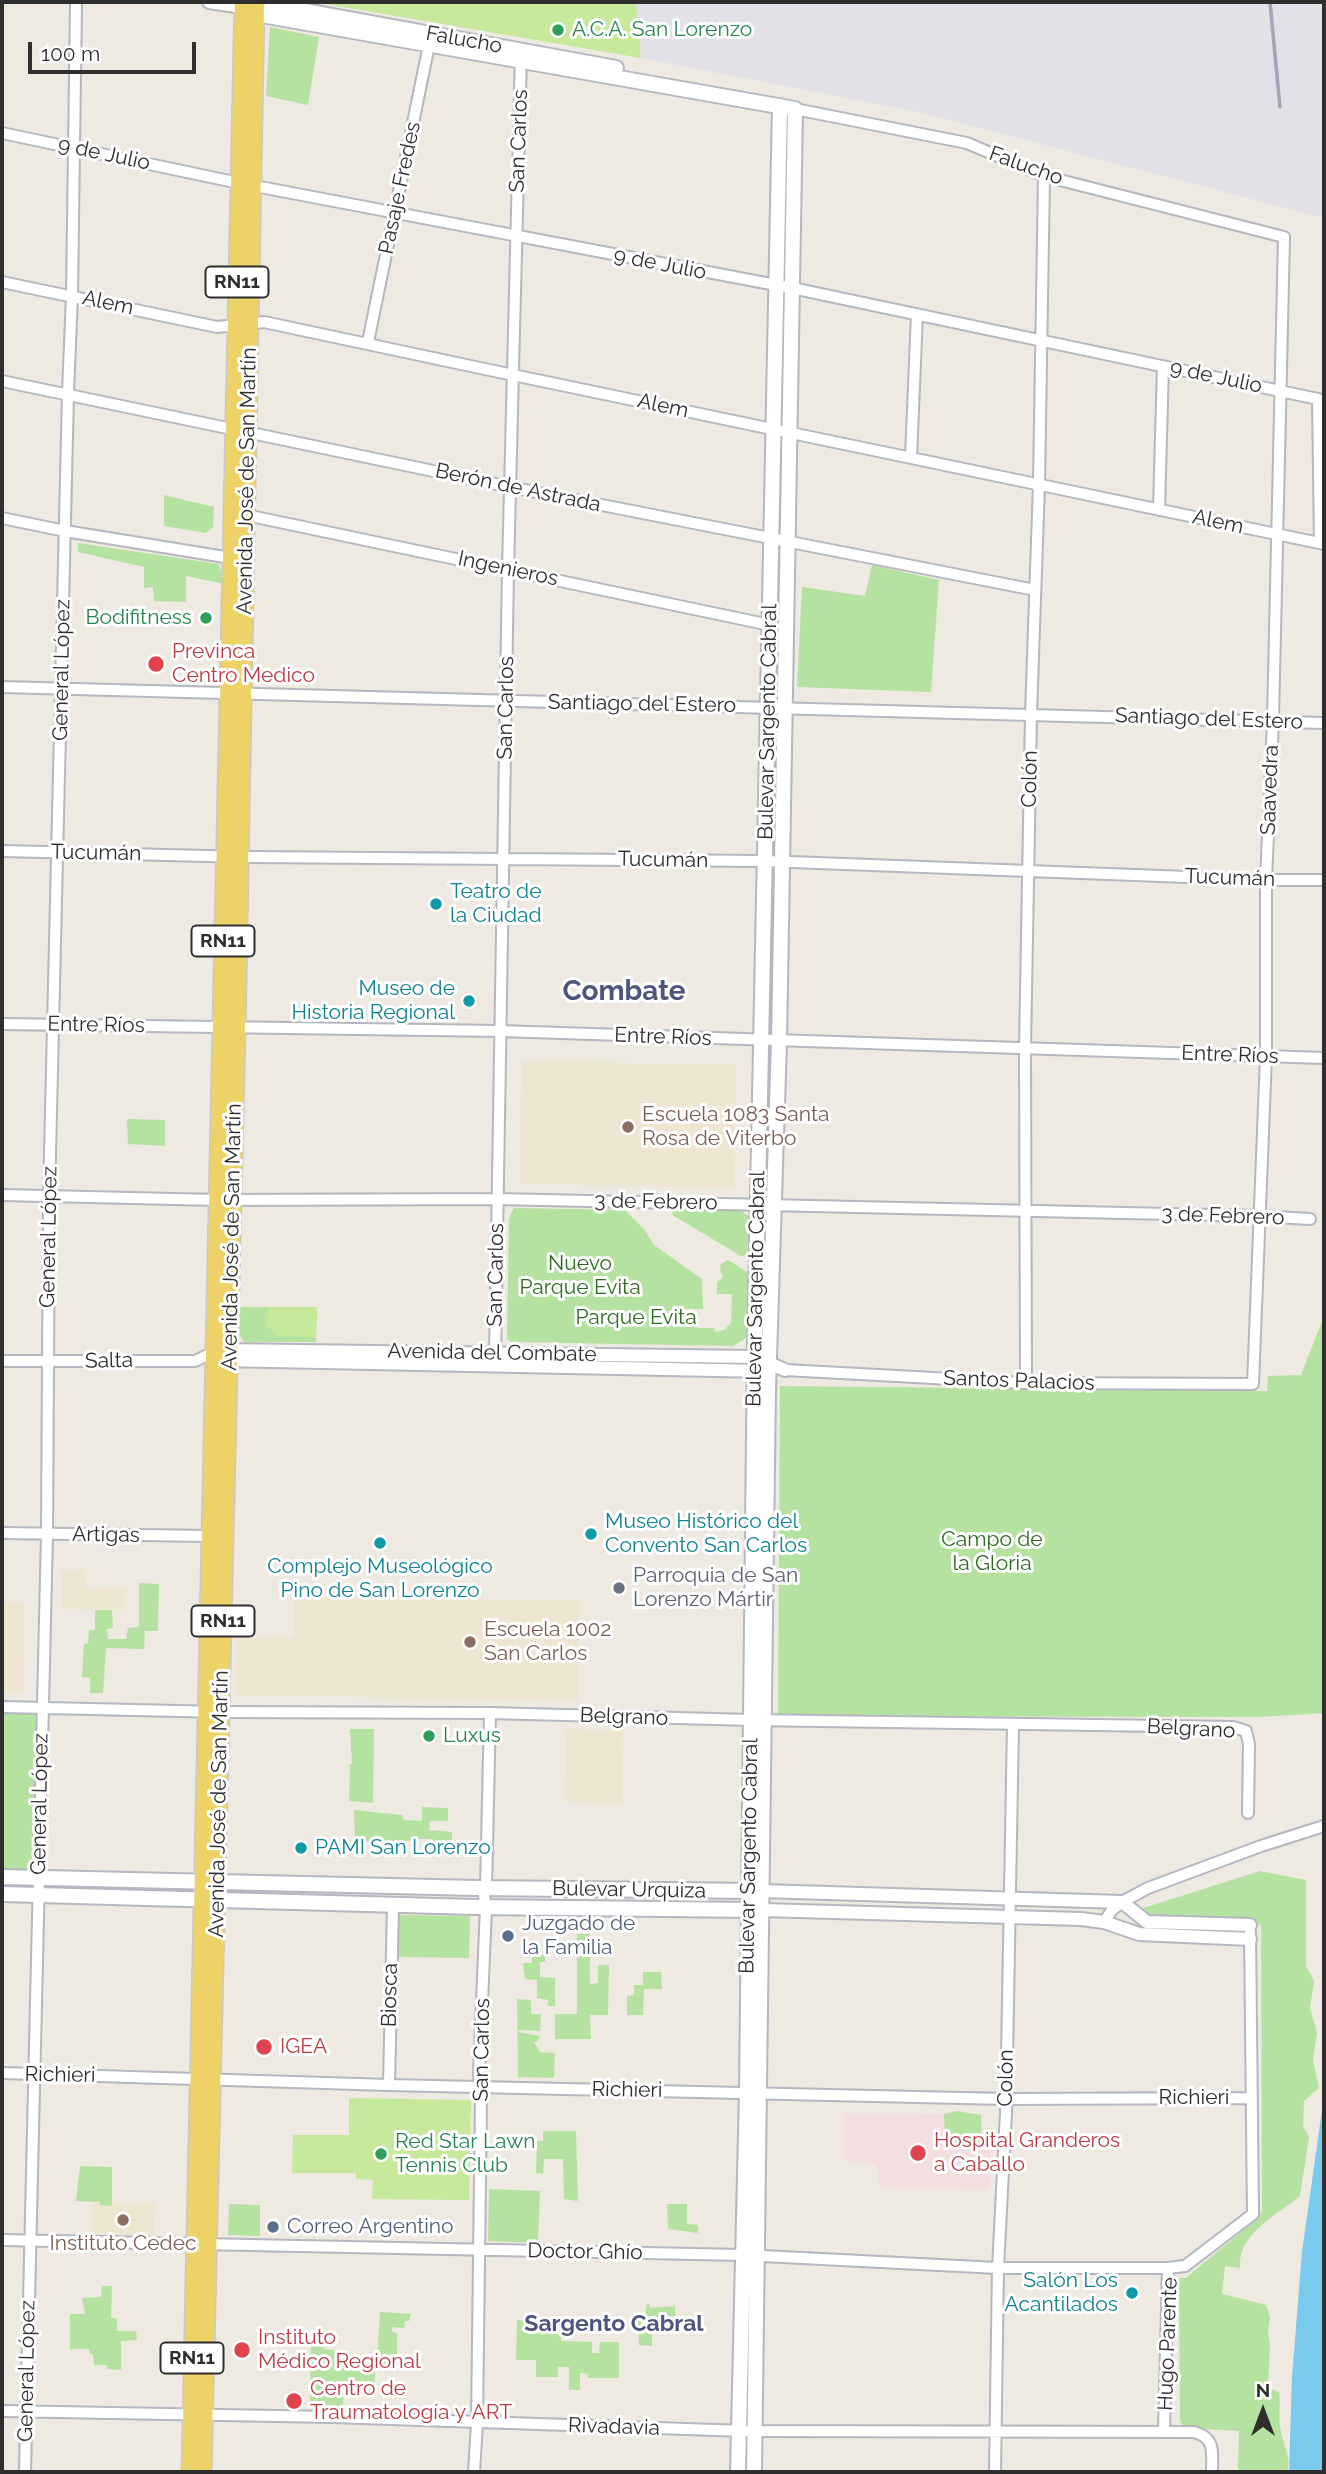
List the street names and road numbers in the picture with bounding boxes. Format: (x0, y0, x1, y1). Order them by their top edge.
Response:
street label: Falucho (424, 21, 504, 59)
street label: San Carlos (505, 89, 533, 193)
street label: Pasaje Fredes (374, 119, 426, 257)
street label: 9 de Julio (56, 132, 152, 176)
street label: Falucho (986, 141, 1066, 191)
street label: 9 de Julio (612, 243, 708, 285)
road number: RN11 (205, 266, 268, 298)
street label: Alem (80, 285, 136, 321)
street label: Avenida José de San Martín (232, 347, 262, 615)
street label: 9 de Julio (1168, 355, 1264, 399)
street label: Alem (635, 388, 691, 424)
street label: Berón de Astrada (433, 458, 603, 518)
street label: Alem (1190, 504, 1246, 540)
street label: Ingenieros (456, 546, 560, 592)
street label: General López (48, 599, 76, 741)
street label: Bulevar Sargento Cabral (753, 604, 783, 840)
street label: San Carlos (492, 656, 520, 760)
street label: Santiago del Estero (548, 690, 736, 718)
street label: Santiago del Estero (1114, 703, 1304, 735)
street label: Saavedra (1256, 744, 1284, 836)
street label: Colón (1017, 750, 1043, 808)
street label: Tucumán (51, 840, 141, 866)
street label: Tucumán (618, 847, 708, 873)
street label: Tucumán (1184, 864, 1276, 892)
road number: RN11 (192, 925, 255, 956)
street label: Entre Ríos (47, 1012, 145, 1038)
street label: Entre Ríos (614, 1023, 712, 1051)
street label: Entre Ríos (1181, 1041, 1279, 1069)
street label: Avenida José de San Martín (217, 1103, 247, 1371)
street label: General López (35, 1166, 63, 1308)
street label: Bulevar Sargento Cabral (741, 1171, 771, 1407)
street label: 3 de Febrero (594, 1188, 718, 1216)
street label: 3 de Febrero (1161, 1201, 1285, 1231)
street label: San Carlos (482, 1223, 510, 1327)
street label: Avenida del Combate (387, 1339, 597, 1367)
street label: Salta (85, 1348, 133, 1374)
street label: Santos Palacios (943, 1366, 1095, 1396)
street label: Artigas (72, 1522, 140, 1548)
road number: RN11 (192, 1606, 255, 1637)
street label: Avenida José de San Martín (204, 1670, 234, 1938)
street label: Belgrano (579, 1703, 669, 1731)
street label: Belgrano (1146, 1714, 1236, 1744)
street label: General López (26, 1733, 54, 1875)
street label: Bulevar Sargento Cabral (734, 1738, 764, 1974)
street label: Bulevar Urquiza (552, 1876, 706, 1904)
street label: Biosca (377, 1963, 403, 2027)
street label: San Carlos (468, 1998, 496, 2102)
street label: Colón (993, 2049, 1019, 2107)
street label: Richieri (24, 2062, 96, 2088)
street label: Richieri (591, 2077, 663, 2103)
street label: Richieri (1159, 2085, 1229, 2111)
street label: Doctor Ghío (527, 2238, 643, 2266)
street label: Hugo Parente (1153, 2277, 1183, 2411)
street label: General López (13, 2300, 41, 2442)
road number: RN11 (160, 2342, 224, 2374)
street label: Rivadavia (568, 2413, 660, 2441)

